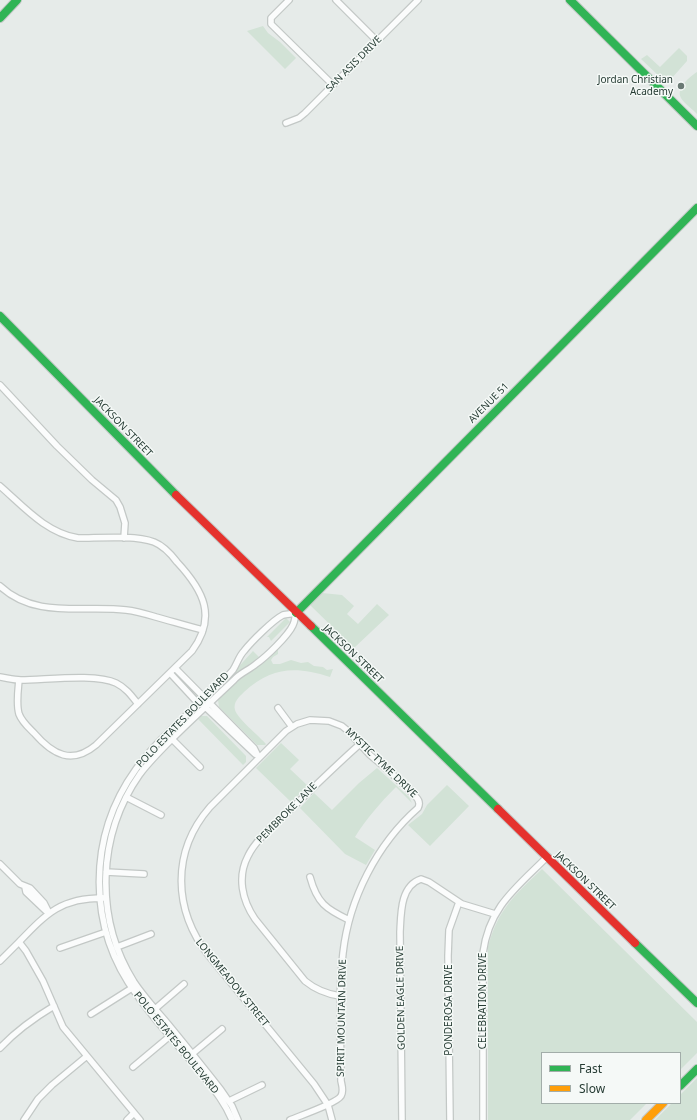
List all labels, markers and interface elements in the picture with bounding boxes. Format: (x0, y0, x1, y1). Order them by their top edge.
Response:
street label: SAN ASIS DRIVE (324, 34, 384, 94)
place label: Jordan Christian Academy (598, 74, 673, 98)
marker: Jordan Christian Academy (676, 81, 686, 91)
street label: AVENUE 51 (466, 380, 512, 426)
street label: JACKSON STREET (91, 394, 155, 460)
street label: JACKSON STREET (320, 622, 386, 686)
street label: POLO ESTATES BOULEVARD (134, 670, 232, 770)
street label: MYSTIC TYME DRIVE (343, 726, 419, 800)
street label: PEMBROKE LANE (254, 780, 320, 846)
street label: JACKSON STREET (552, 849, 618, 913)
street label: LONGMEADOW STREET (193, 937, 271, 1029)
street label: GOLDEN EAGLE DRIVE (394, 946, 408, 1050)
street label: CELEBRATION DRIVE (477, 953, 489, 1049)
street label: SPIRIT MOUNTAIN DRIVE (335, 959, 349, 1077)
street label: PONDEROSA DRIVE (443, 964, 455, 1056)
street label: POLO ESTATES BOULEVARD (131, 989, 221, 1097)
legend (541, 1052, 681, 1104)
text: Fast (579, 1060, 602, 1077)
text: Slow (579, 1080, 605, 1097)

